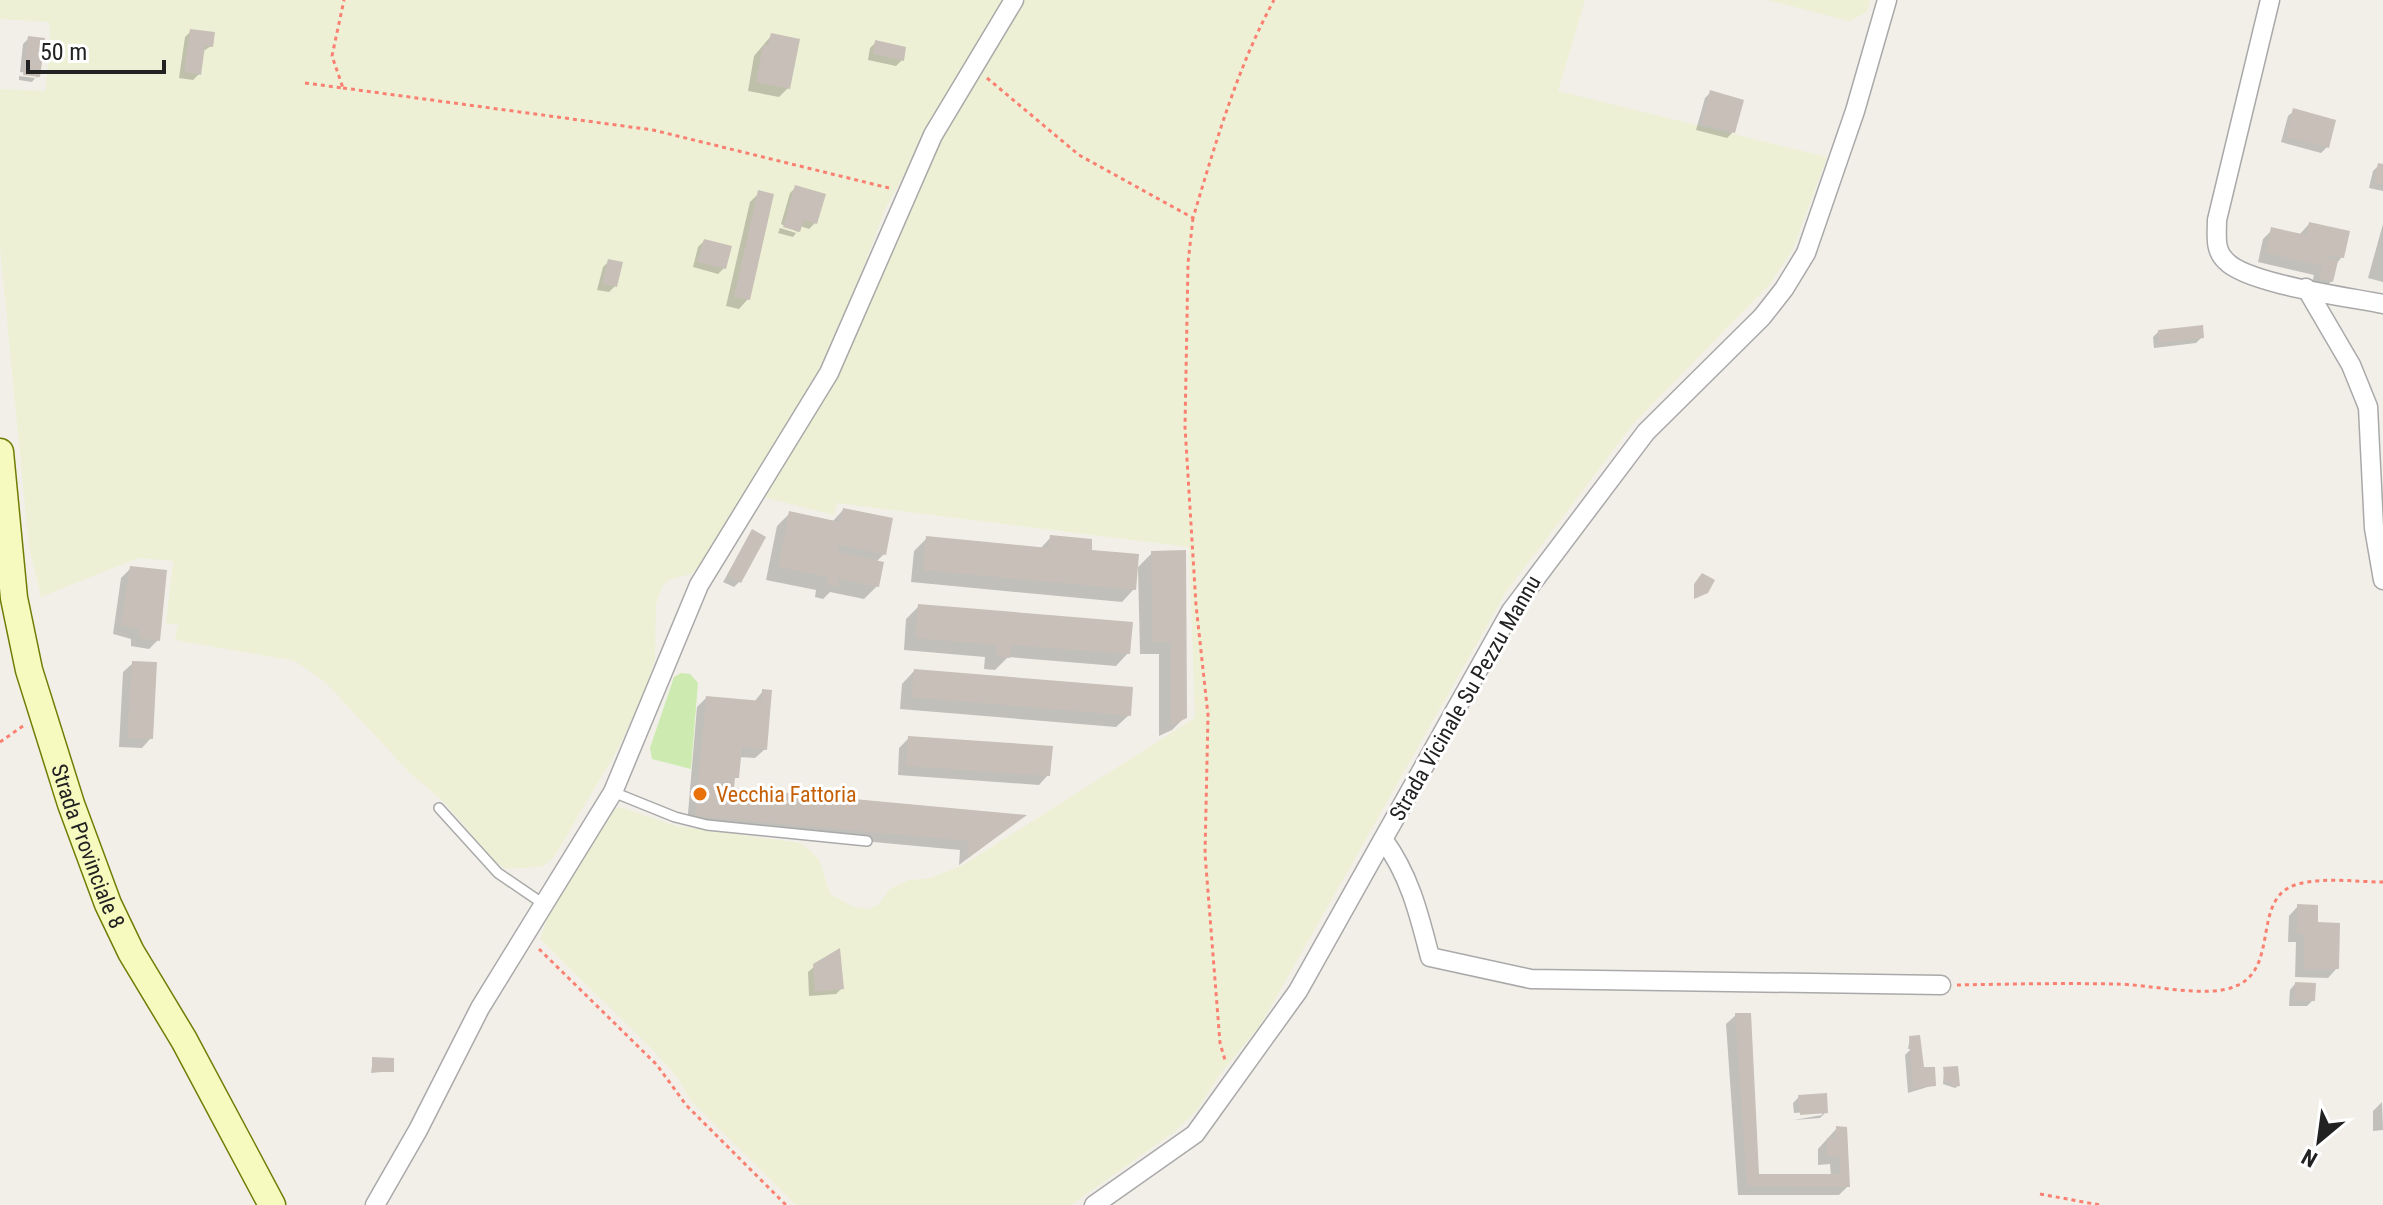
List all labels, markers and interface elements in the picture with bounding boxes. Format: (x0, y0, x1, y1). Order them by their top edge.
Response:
scale bar (28, 24, 164, 74)
text: 50 m (40, 38, 87, 66)
street label: Strada Vicinale Su Pezzu Mannu (1384, 571, 1546, 825)
street label: Strada Provinciale 8 (47, 761, 130, 932)
place label: Vecchia Fattoria (716, 782, 857, 807)
marker: Vecchia Fattoria (691, 785, 709, 803)
north arrow (2279, 1101, 2359, 1181)
text: N (2298, 1144, 2322, 1172)

